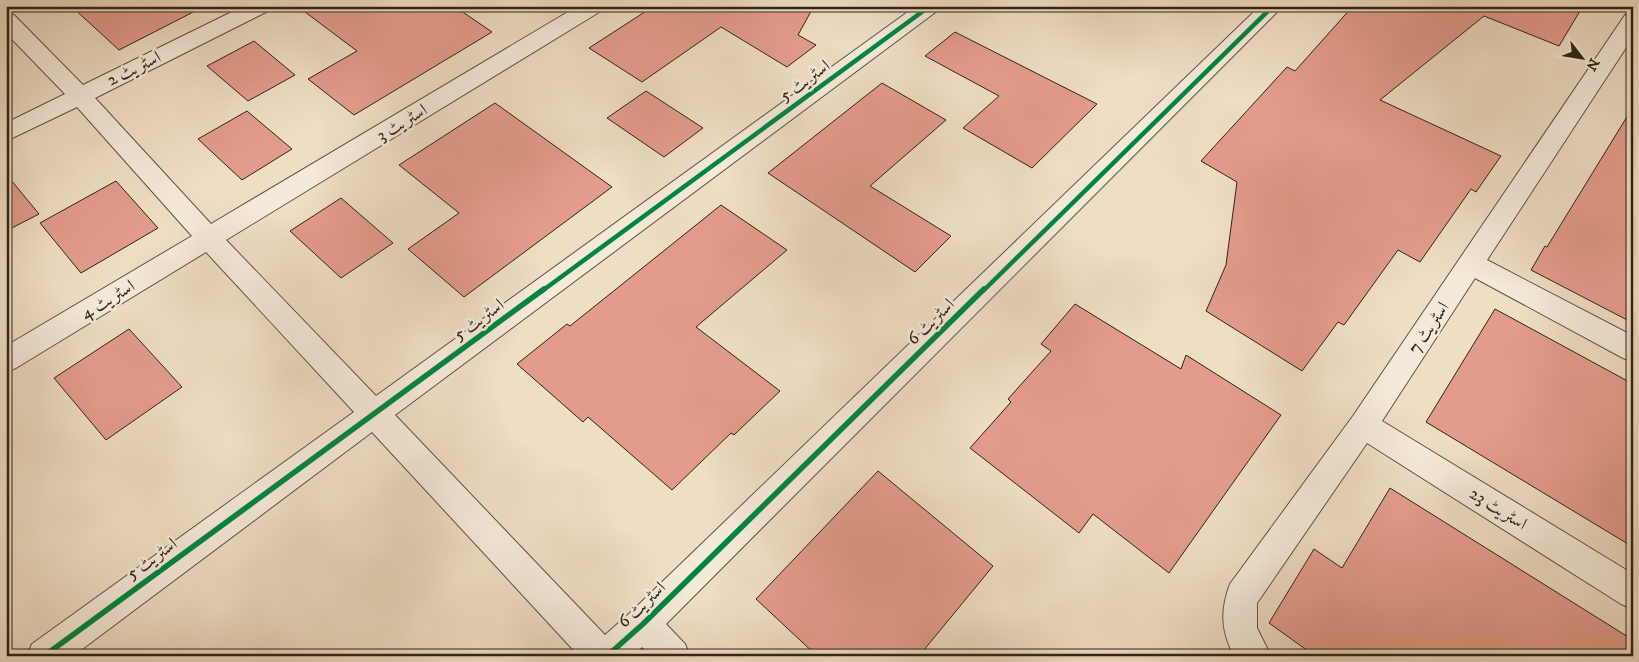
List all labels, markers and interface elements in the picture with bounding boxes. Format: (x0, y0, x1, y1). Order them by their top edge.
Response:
north arrow (1556, 32, 1606, 82)
street label: اسٹریٹ 2 (103, 46, 165, 91)
street label: اسٹریٹ 5 (775, 55, 835, 107)
text: N (1581, 55, 1603, 74)
street label: اسٹریٹ 3 (373, 99, 431, 147)
street label: اسٹریٹ 4 (77, 275, 139, 325)
street label: اسٹریٹ 5 (449, 294, 509, 346)
street label: اسٹریٹ 6 (903, 294, 960, 350)
street label: اسٹریٹ 7 (1404, 298, 1454, 358)
street label: اسٹریٹ 23 (1465, 483, 1531, 535)
street label: اسٹریٹ 5 (122, 533, 182, 585)
street label: اسٹریٹ 6 (613, 577, 671, 633)

